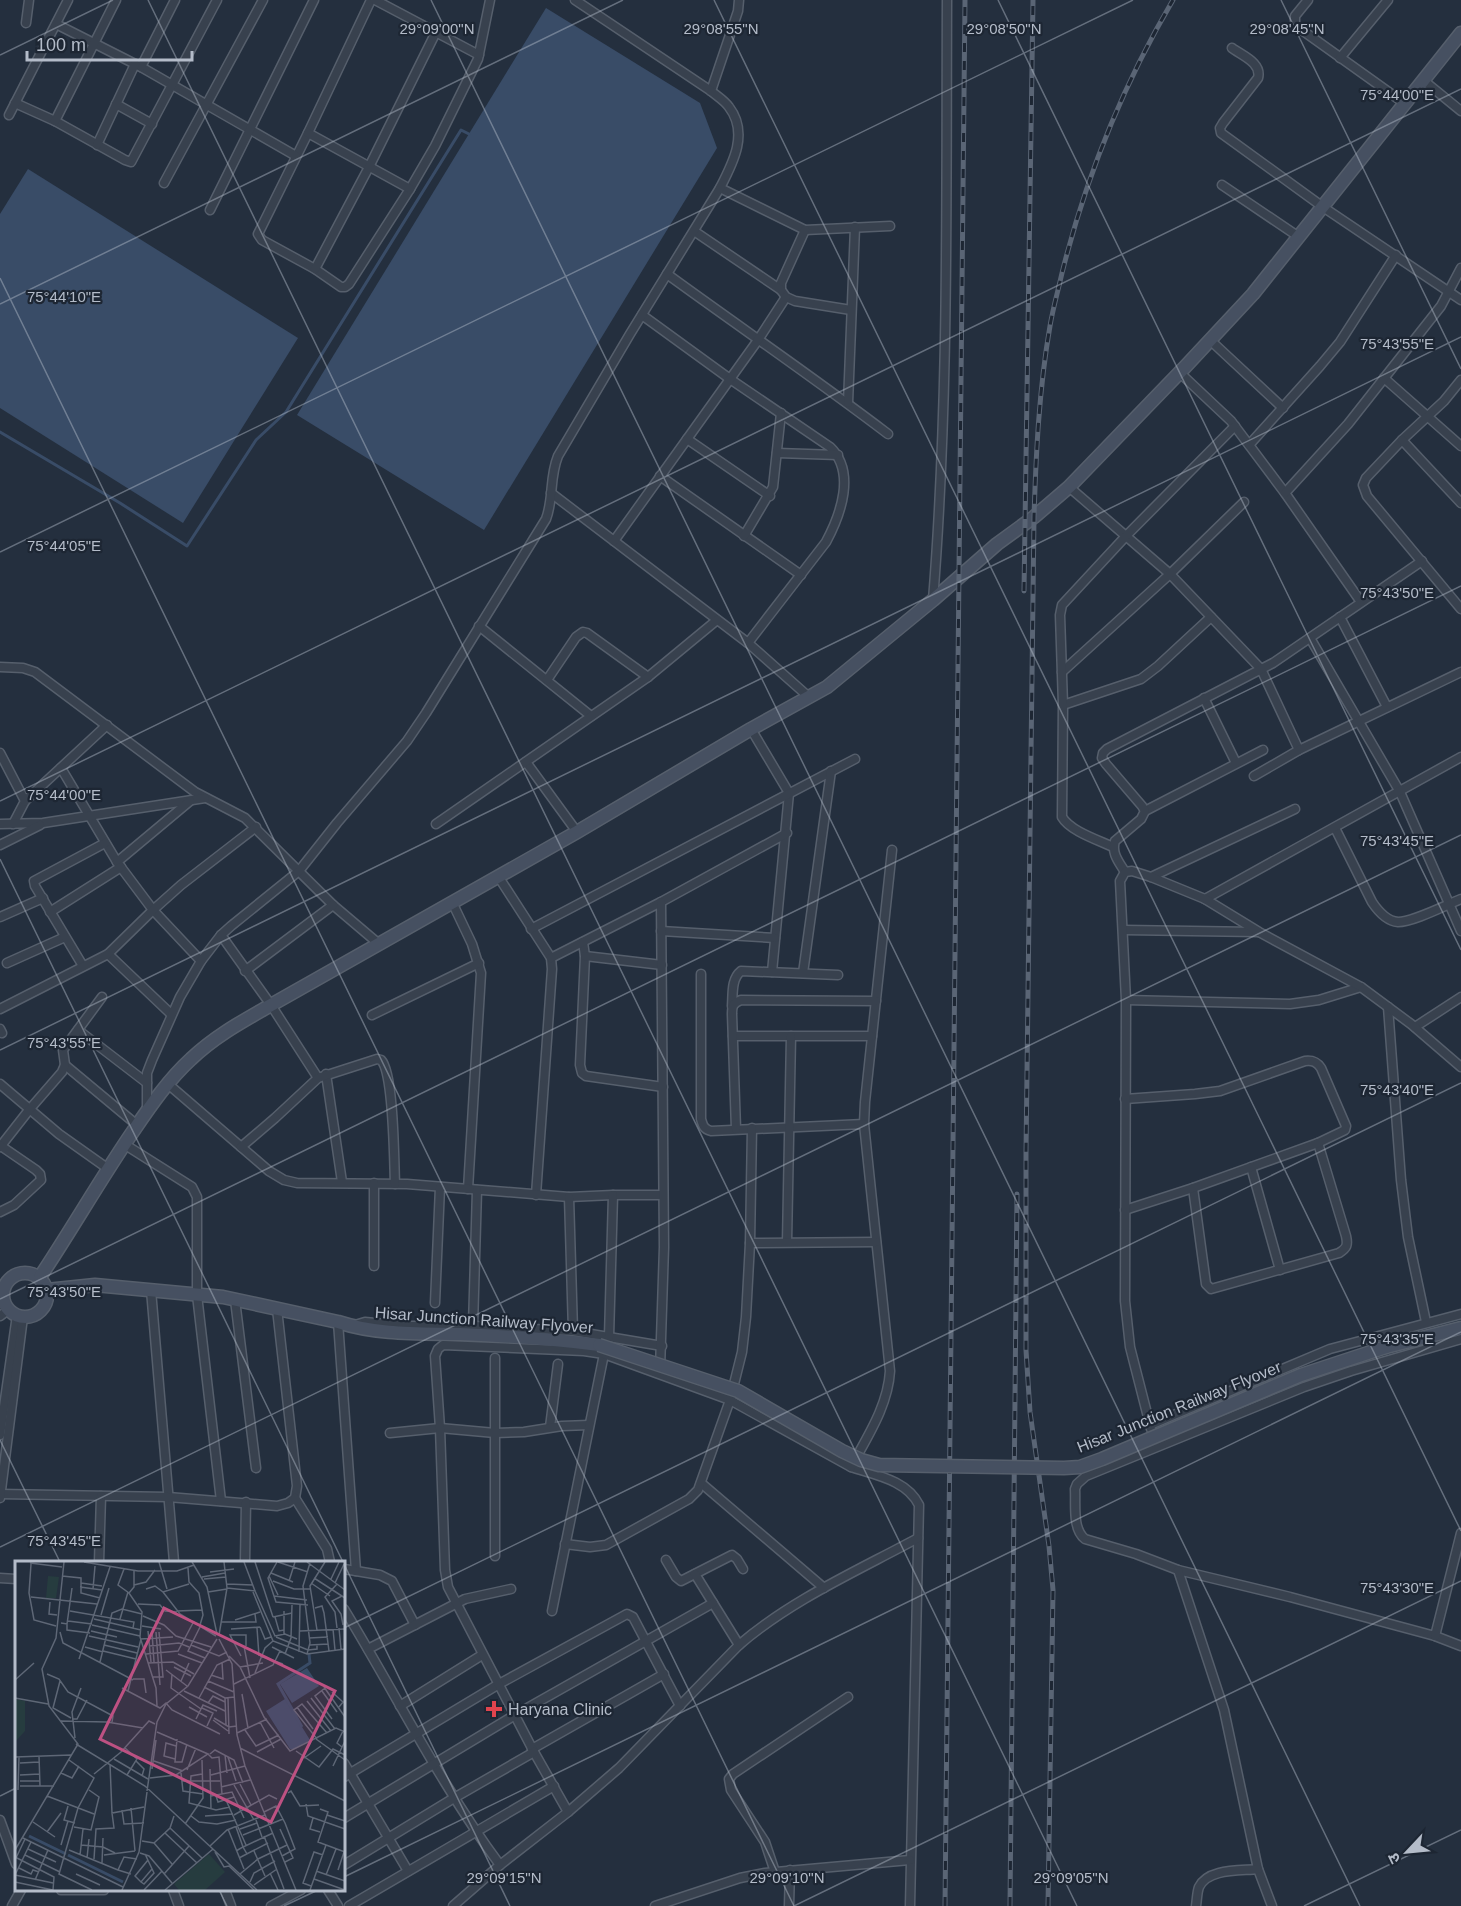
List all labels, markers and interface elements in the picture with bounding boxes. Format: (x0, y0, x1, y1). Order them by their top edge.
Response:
text: 29°09'00"N (399, 20, 475, 37)
text: 29°08'55"N (683, 20, 759, 37)
text: 29°08'50"N (966, 20, 1042, 37)
text: 29°08'45"N (1249, 20, 1325, 37)
scale bar (27, 24, 192, 62)
text: 100 m (36, 35, 86, 55)
text: 75°44'00"E (1360, 86, 1434, 103)
text: 75°44'10"E (27, 288, 101, 305)
text: 75°43'55"E (1360, 335, 1434, 352)
text: 75°44'05"E (27, 537, 101, 554)
text: 75°43'50"E (1360, 584, 1434, 601)
text: 75°44'00"E (27, 786, 101, 803)
text: 75°43'45"E (1360, 832, 1434, 849)
text: 75°43'55"E (27, 1034, 101, 1051)
text: 75°43'40"E (1360, 1081, 1434, 1098)
text: 75°43'50"E (27, 1283, 101, 1300)
street label: Hisar Junction Railway Flyover (374, 1304, 594, 1336)
text: 75°43'35"E (1360, 1330, 1434, 1347)
street label: Hisar Junction Railway Flyover (1074, 1358, 1284, 1456)
text: 75°43'45"E (27, 1532, 101, 1549)
inset map (15, 1561, 345, 1891)
text: 75°43'30"E (1360, 1579, 1434, 1596)
marker: Haryana Clinic (485, 1700, 503, 1718)
place label: Haryana Clinic (508, 1701, 612, 1718)
north arrow (1377, 1822, 1437, 1882)
text: उ (1384, 1850, 1404, 1866)
text: 29°09'15"N (466, 1869, 542, 1886)
text: 29°09'10"N (749, 1869, 825, 1886)
text: 29°09'05"N (1033, 1869, 1109, 1886)

